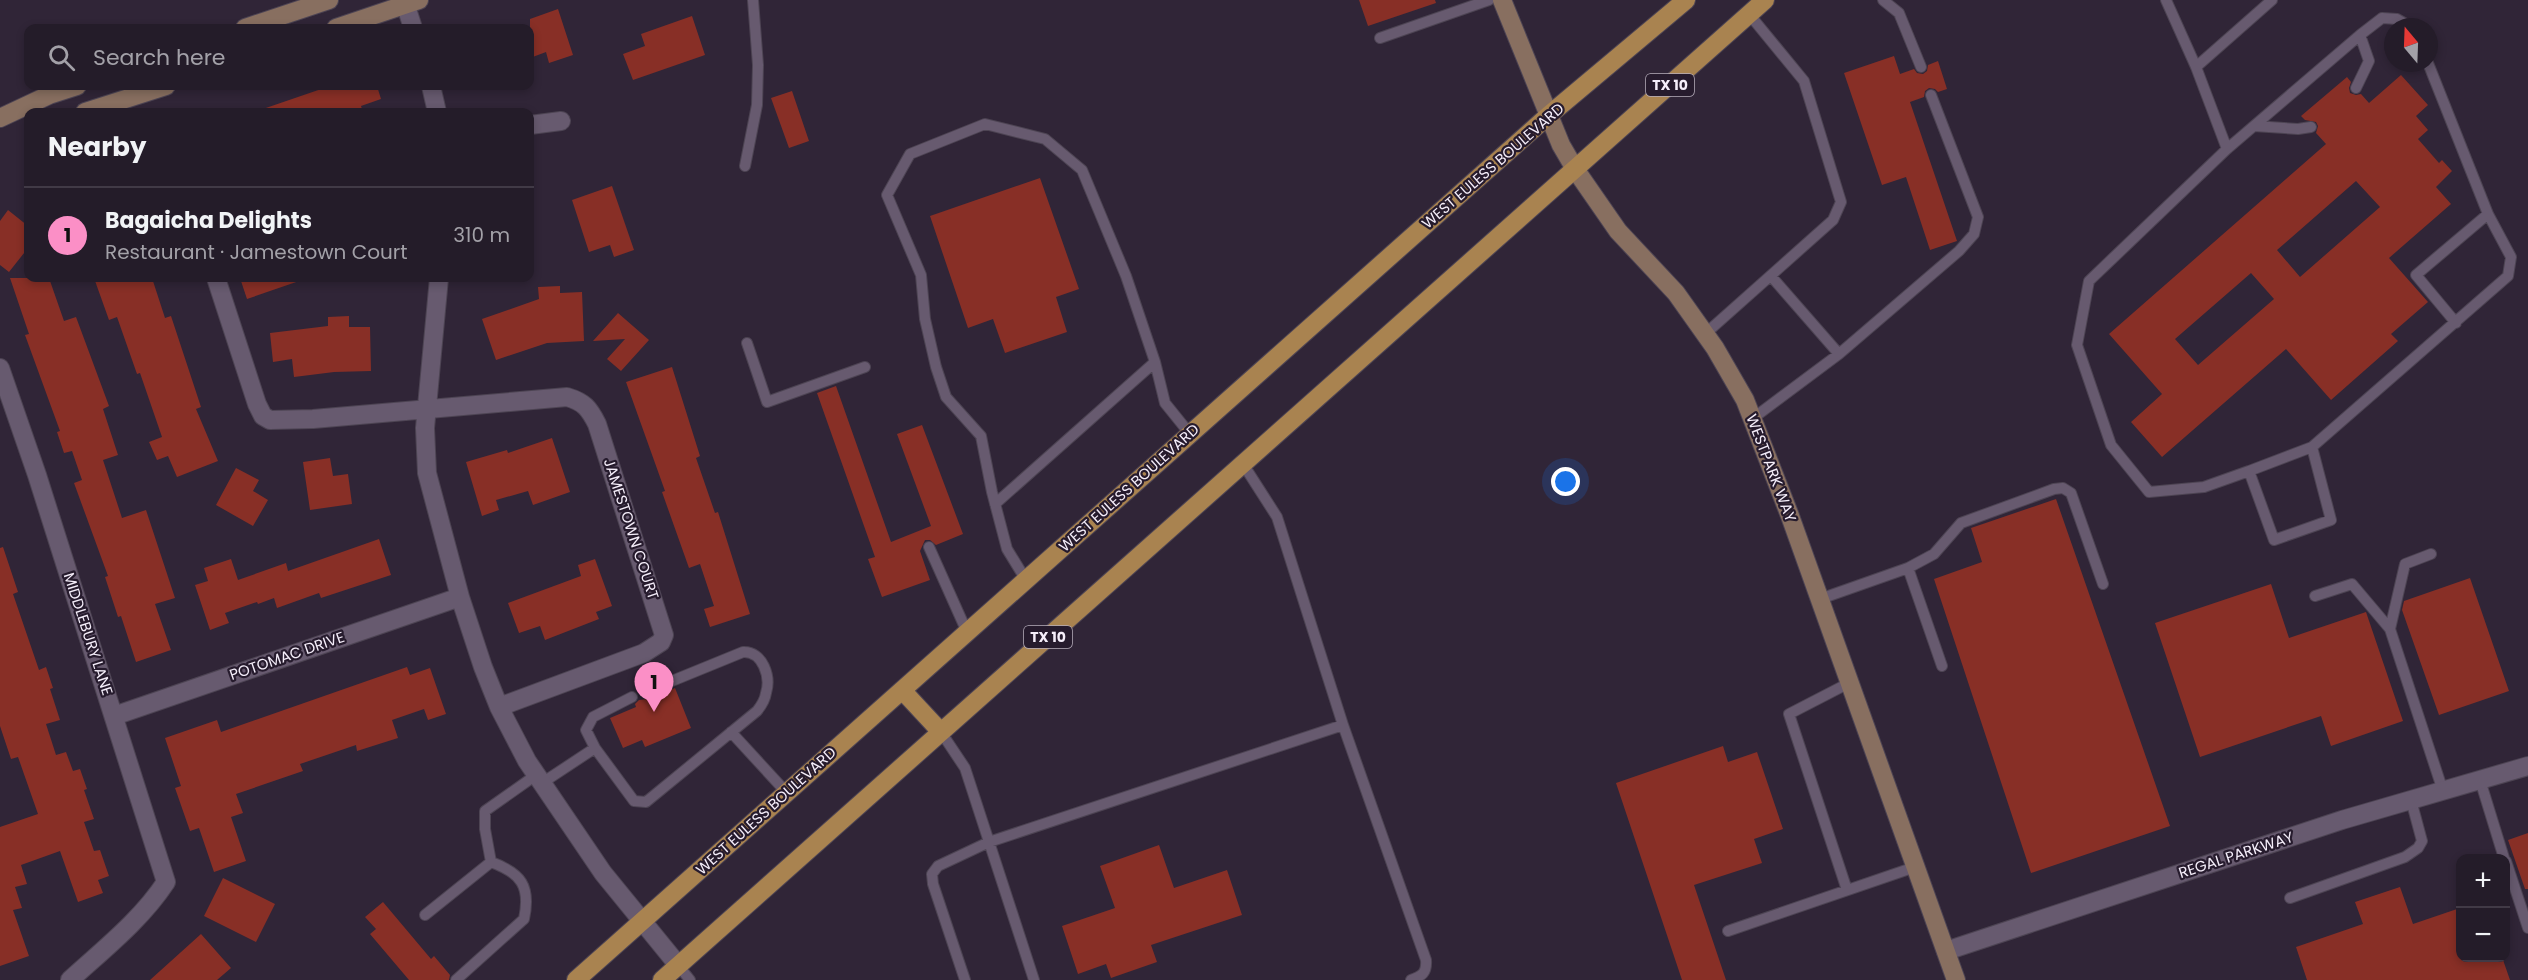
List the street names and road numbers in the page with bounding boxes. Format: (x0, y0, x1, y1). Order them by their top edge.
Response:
road number: TX 10 (1646, 74, 1694, 96)
street label: WEST EULESS BOULEVARD (1417, 98, 1568, 233)
street label: WESTPARK WAY (1741, 411, 1802, 525)
street label: WEST EULESS BOULEVARD (1054, 419, 1203, 556)
street label: JAMESTOWN COURT (599, 456, 664, 602)
street label: MIDDLEBURY LANE (59, 570, 118, 698)
street label: POTOMAC DRIVE (227, 626, 347, 685)
road number: TX 10 (1024, 626, 1072, 648)
street label: WEST EULESS BOULEVARD (691, 742, 840, 879)
street label: REGAL PARKWAY (2176, 826, 2296, 883)

